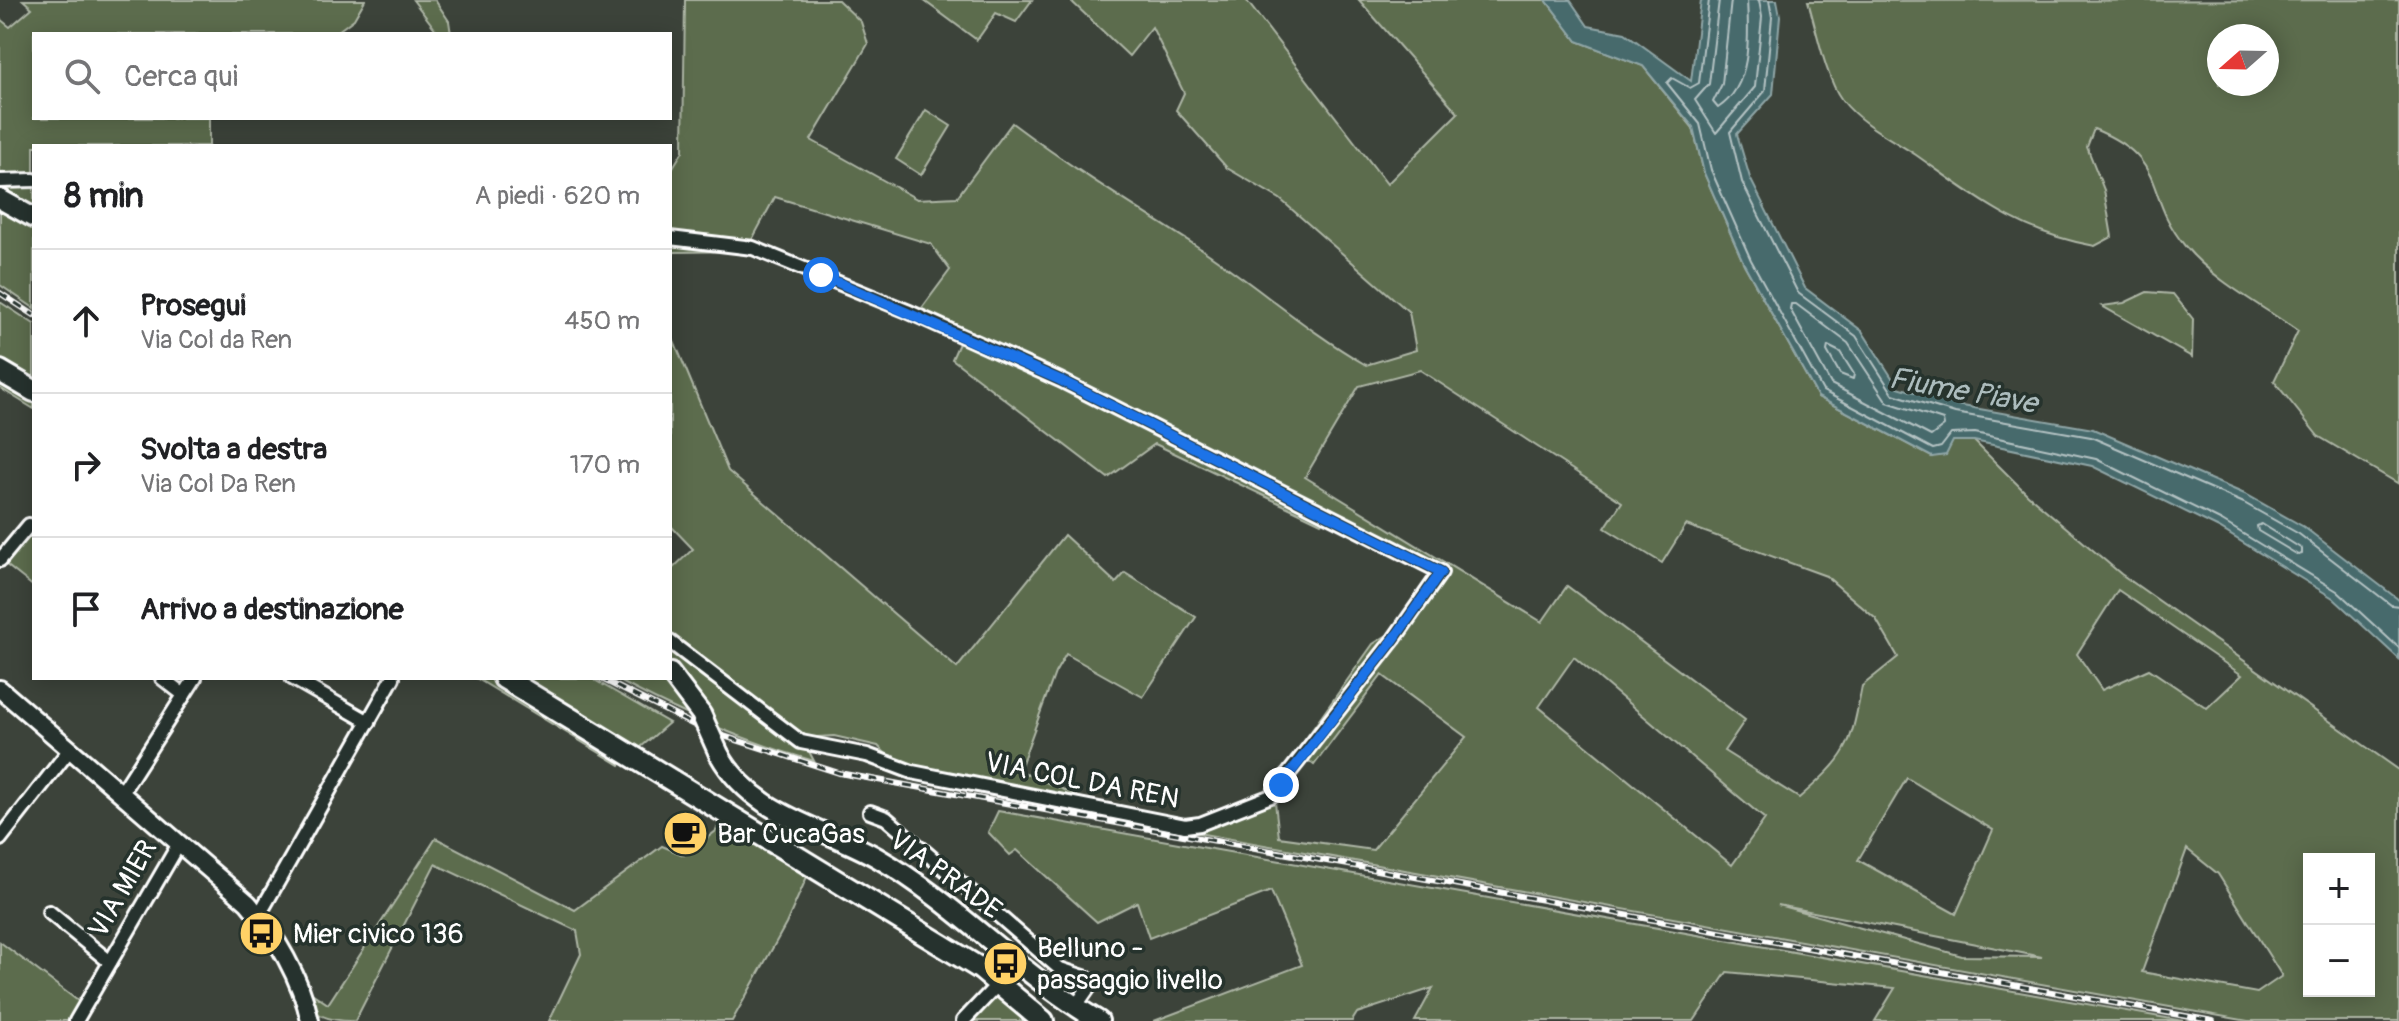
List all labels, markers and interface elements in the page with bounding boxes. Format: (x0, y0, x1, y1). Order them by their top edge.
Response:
north arrow (2207, 24, 2279, 96)
search box (32, 32, 672, 120)
icon: search (60, 54, 104, 98)
text: Cerca qui (124, 58, 238, 95)
text: 8 min (64, 175, 144, 218)
text: A piedi · 620 m (475, 180, 640, 212)
route start (803, 257, 839, 293)
text: Prosegui (140, 287, 246, 324)
icon: ahead (64, 299, 108, 343)
text: 450 m (564, 305, 640, 337)
text: Via Col da Ren (140, 324, 292, 356)
water label: Fiume Piave (1886, 360, 2043, 423)
text: Svolta a destra (140, 431, 327, 468)
icon: right (64, 443, 108, 487)
text: 170 m (570, 449, 640, 481)
text: Via Col Da Ren (140, 468, 296, 500)
icon: arrive (64, 587, 108, 631)
text: Arrivo a destinazione (140, 591, 404, 628)
street label: VIA COL DA REN (982, 745, 1182, 817)
route end (1263, 767, 1299, 803)
cafe icon: Bar CucaGas (662, 810, 710, 858)
place label: Bar CucaGas (717, 817, 865, 852)
street label: VIA PRADE (882, 822, 1008, 928)
street label: VIA MIER (81, 834, 165, 944)
map controls (2303, 853, 2375, 997)
button: + (2303, 853, 2375, 925)
bus stop icon: Mier civico 136 (238, 910, 286, 958)
place label: Mier civico 136 (293, 917, 464, 952)
button: − (2303, 925, 2375, 997)
place label: Belluno - passaggio livello (1037, 931, 1223, 998)
bus stop icon: Belluno - passaggio livello (982, 940, 1030, 988)

